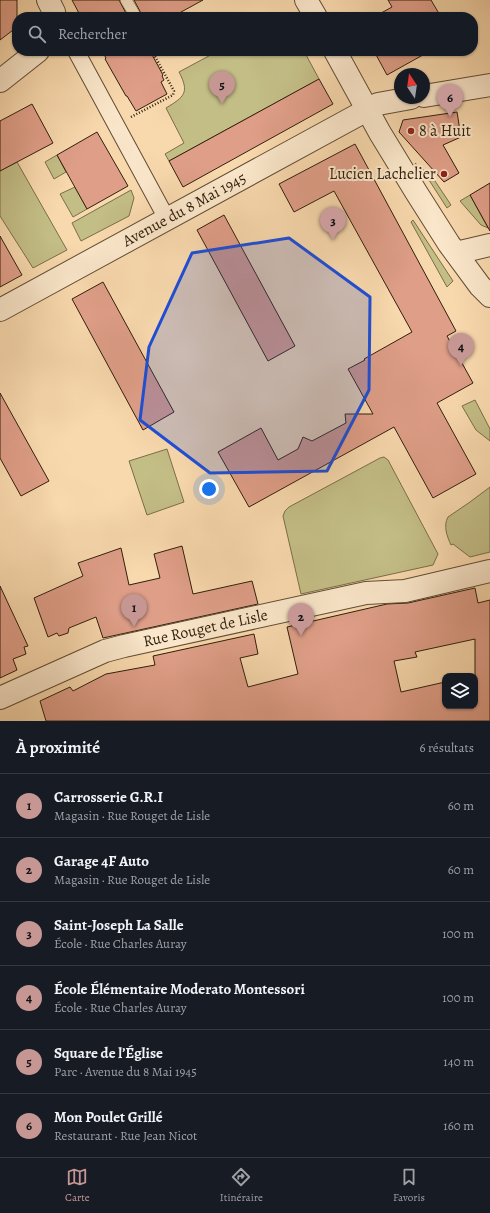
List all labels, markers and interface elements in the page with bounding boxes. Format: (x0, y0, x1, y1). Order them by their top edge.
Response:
search box (12, 12, 478, 56)
icon: search (26, 23, 48, 45)
text: Rechercher (58, 24, 127, 44)
north arrow (394, 68, 430, 104)
pin: 5 (209, 71, 235, 104)
pin: 6 (437, 84, 463, 117)
place label: 8 à Huit (419, 120, 471, 142)
marker: 8 à Huit (406, 126, 416, 136)
place label: Lucien Lachelier (329, 163, 436, 185)
street label: Avenue du 8 Mai 1945 (118, 167, 250, 253)
marker: Lucien Lachelier (439, 169, 449, 179)
pin: 3 (320, 207, 346, 240)
pin: 4 (448, 333, 474, 366)
your location (199, 479, 219, 499)
pin: 1 (121, 594, 147, 627)
pin: 2 (288, 603, 314, 636)
street label: Rue Rouget de Lisle (141, 604, 270, 653)
map controls (442, 673, 478, 709)
button: layers (442, 673, 478, 709)
text: À proximité (16, 736, 100, 759)
text: 6 résultats (419, 739, 474, 756)
text: Carrosserie G.R.I (54, 787, 163, 807)
text: 1 (27, 797, 31, 814)
text: 60 m (448, 797, 474, 814)
text: Magasin · Rue Rouget de Lisle (54, 807, 210, 824)
text: Garage 4F Auto (54, 851, 149, 871)
text: 2 (26, 861, 32, 878)
text: 60 m (448, 861, 474, 878)
text: Magasin · Rue Rouget de Lisle (54, 871, 210, 888)
text: Saint-Joseph La Salle (54, 915, 184, 935)
text: 3 (26, 925, 32, 942)
text: 100 m (442, 925, 474, 942)
text: École · Rue Charles Auray (54, 935, 187, 952)
text: École Élémentaire Moderato Montessori (54, 979, 305, 999)
text: 4 (26, 989, 32, 1006)
text: 100 m (442, 989, 474, 1006)
text: École · Rue Charles Auray (54, 999, 187, 1016)
text: Square de l’Église (54, 1043, 163, 1063)
text: 5 (26, 1053, 32, 1070)
text: 140 m (443, 1053, 474, 1070)
text: Parc · Avenue du 8 Mai 1945 (54, 1063, 197, 1080)
text: Mon Poulet Grillé (54, 1107, 163, 1127)
text: 6 (26, 1117, 32, 1134)
text: 160 m (443, 1117, 474, 1134)
text: Restaurant · Rue Jean Nicot (54, 1127, 197, 1144)
tab: Carte (65, 1166, 90, 1205)
tab: Itinéraire (220, 1166, 263, 1205)
tab: Favoris (393, 1166, 425, 1205)

